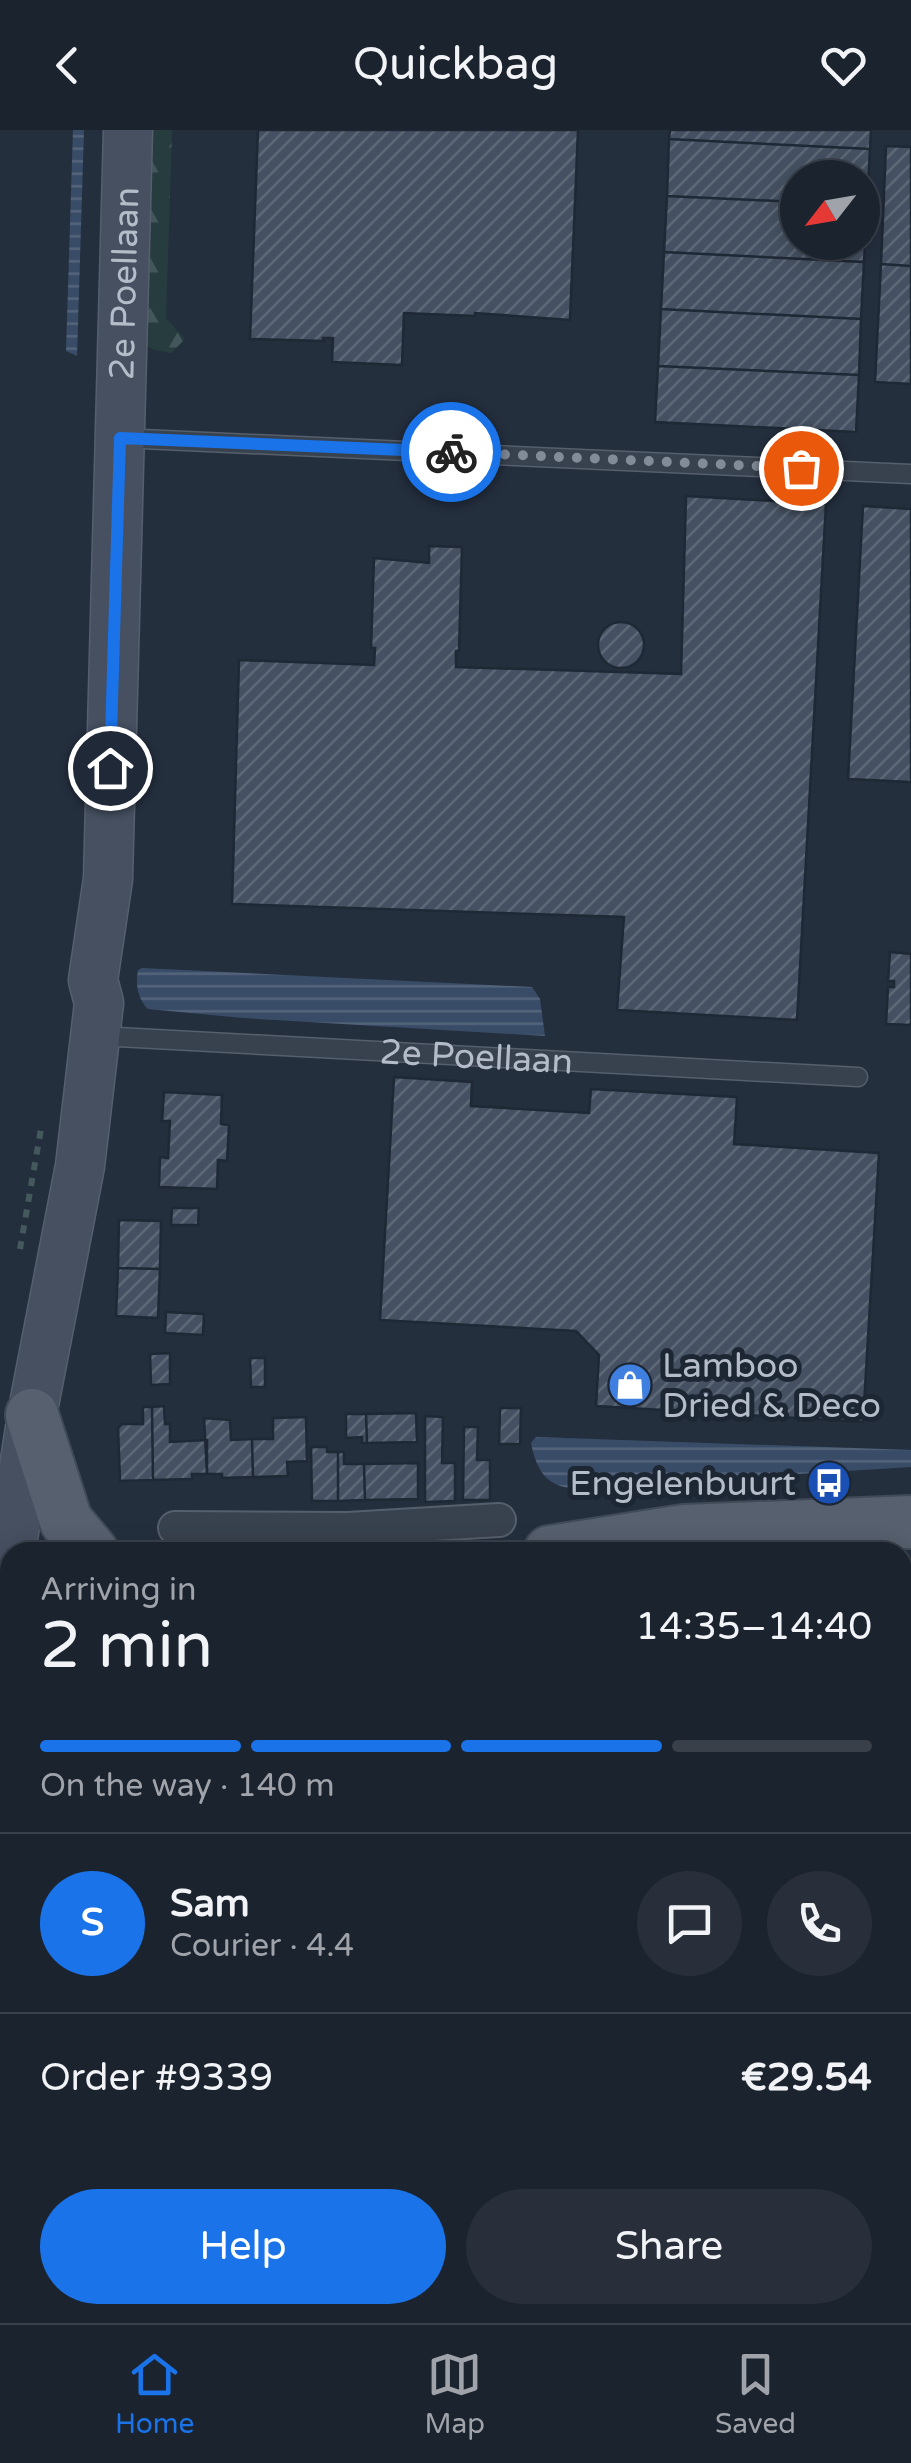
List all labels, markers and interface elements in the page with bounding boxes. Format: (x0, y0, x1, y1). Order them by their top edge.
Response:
icon: back (40, 38, 95, 93)
text: Quickbag (353, 38, 558, 92)
icon: heart (816, 38, 871, 93)
north arrow (780, 160, 880, 260)
map controls (780, 160, 880, 260)
street label: 2e Poellaan (101, 186, 148, 381)
courier (401, 402, 501, 502)
icon: bike (424, 425, 479, 480)
pin (759, 426, 844, 511)
icon: bag (774, 441, 829, 496)
pin (68, 726, 153, 811)
icon: home (83, 741, 138, 796)
street label: 2e Poellaan (379, 1031, 574, 1084)
place label: Lamboo Dried & Deco (662, 1345, 881, 1427)
shop icon: Lamboo Dried & Deco (607, 1362, 653, 1408)
bus stop icon: Engelenbuurt (806, 1460, 852, 1506)
place label: Engelenbuurt (569, 1463, 796, 1505)
text: Arriving in (40, 1571, 197, 1609)
text: 14:35–14:40 (635, 1604, 872, 1650)
text: 2 min (40, 1607, 213, 1686)
text: On the way · 140 m (40, 1767, 335, 1805)
button: chat (637, 1871, 742, 1976)
button: phone (767, 1871, 872, 1976)
text: Sam (170, 1881, 250, 1927)
text: S (81, 1900, 104, 1946)
text: Courier · 4.4 (170, 1927, 354, 1965)
text: Order #9339 (40, 2055, 273, 2101)
text: €29.54 (741, 2055, 872, 2101)
button: Help (40, 2189, 446, 2304)
button: Share (466, 2189, 872, 2304)
tab: Home (115, 2347, 194, 2441)
tab: Map (424, 2347, 485, 2441)
tab: Saved (715, 2347, 796, 2441)

